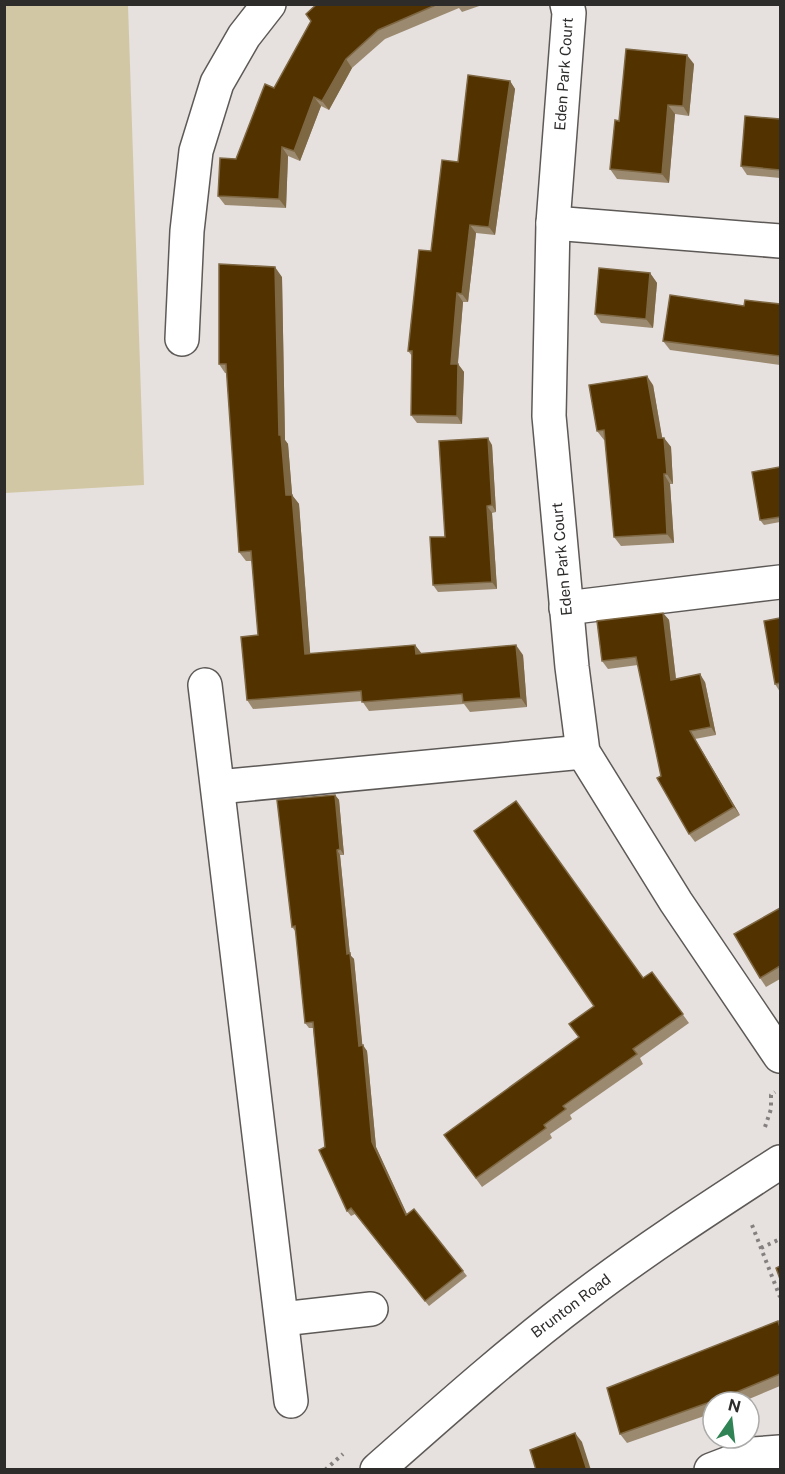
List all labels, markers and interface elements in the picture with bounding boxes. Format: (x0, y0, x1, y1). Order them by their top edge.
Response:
street label: Eden Park Court (551, 17, 576, 131)
street label: Eden Park Court (548, 502, 575, 616)
street label: Brunton Road (528, 1270, 614, 1341)
north arrow (701, 1390, 761, 1450)
text: N (726, 1395, 743, 1417)

